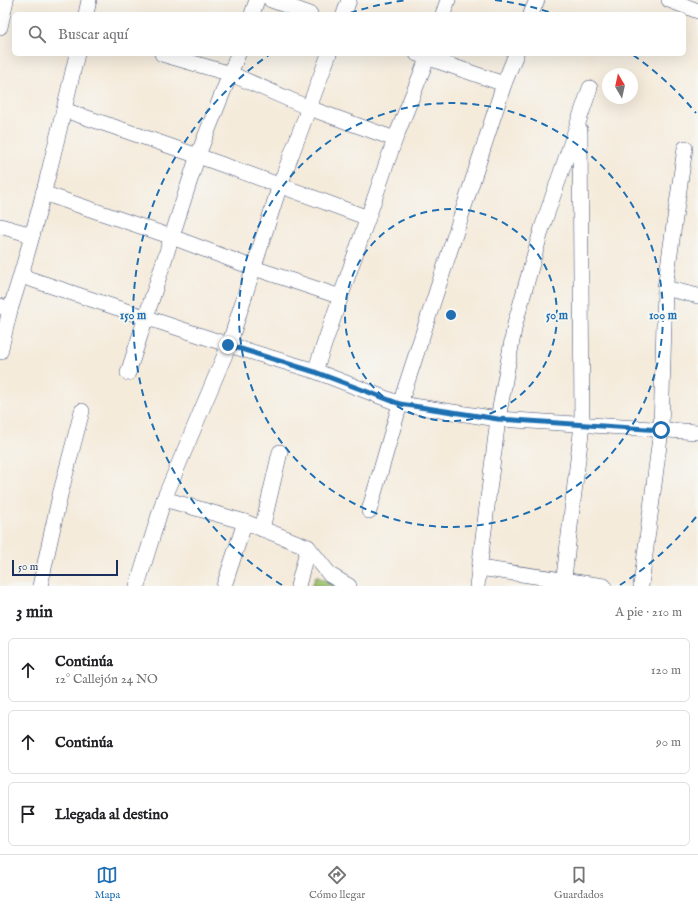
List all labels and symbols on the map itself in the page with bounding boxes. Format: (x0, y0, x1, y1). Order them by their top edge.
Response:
north arrow (602, 68, 638, 104)
text: 150 m (120, 308, 147, 323)
centre of rings (444, 308, 458, 322)
text: 50 m (546, 308, 569, 323)
text: 100 m (649, 308, 678, 323)
route end (219, 336, 237, 354)
route start (652, 421, 670, 439)
scale bar (12, 558, 118, 577)

